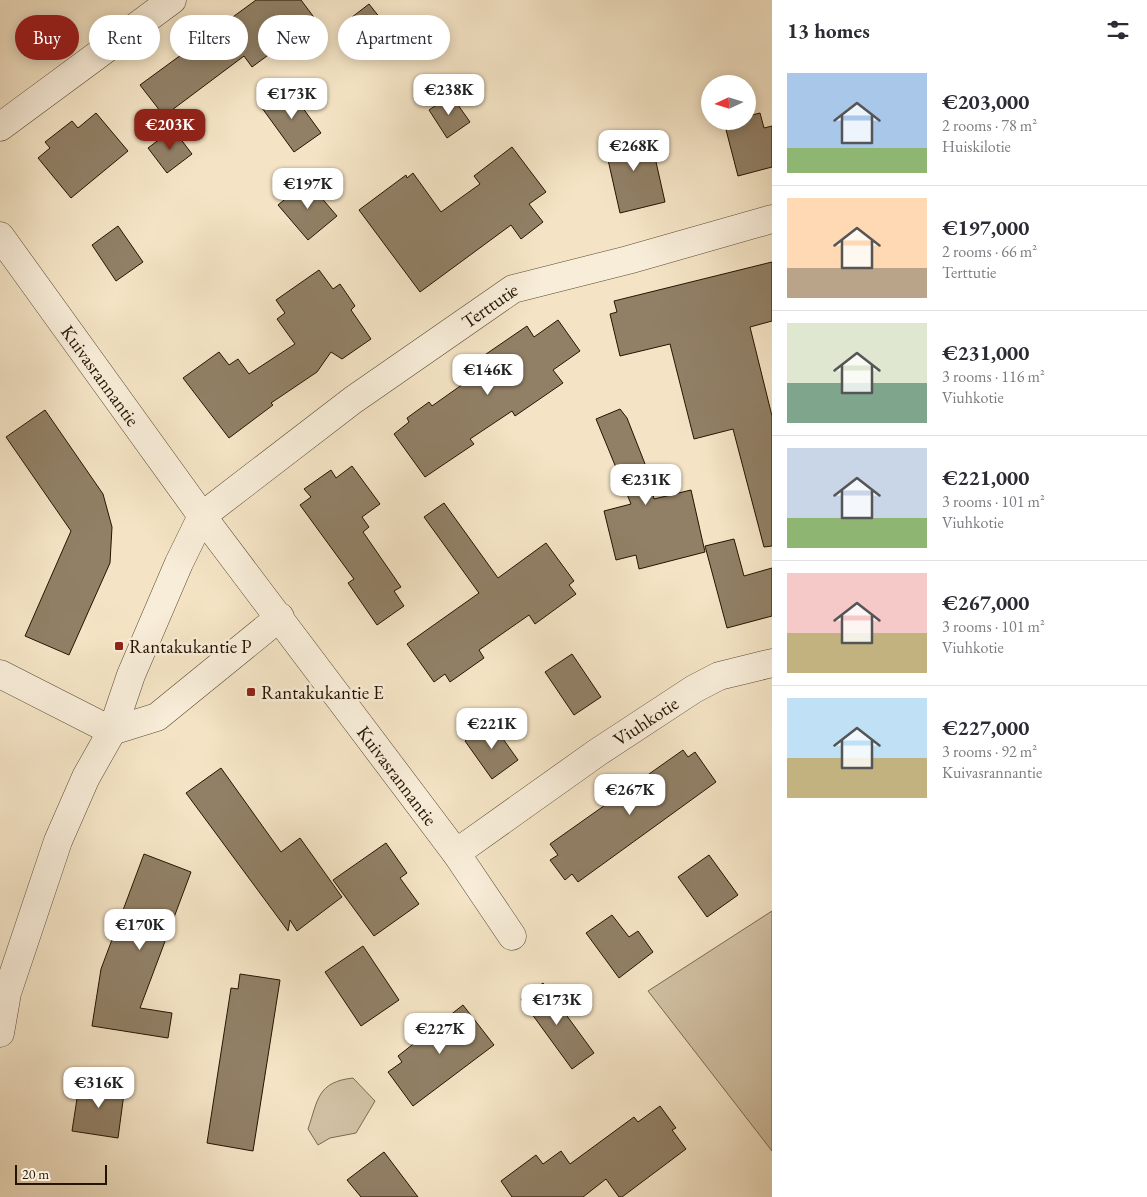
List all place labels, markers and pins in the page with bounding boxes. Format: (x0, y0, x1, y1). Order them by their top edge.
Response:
pin: €238K (414, 74, 484, 116)
pin: €173K (257, 78, 327, 120)
pin: €203K (135, 108, 205, 151)
pin: €268K (599, 130, 669, 172)
pin: €197K (273, 168, 343, 210)
pin: €146K (453, 354, 523, 396)
pin: €231K (611, 464, 681, 506)
place label: Rantakukantie P (129, 634, 252, 659)
marker: Rantakukantie P (113, 640, 125, 652)
place label: Rantakukantie E (261, 680, 384, 705)
marker: Rantakukantie E (245, 686, 257, 698)
pin: €221K (457, 708, 527, 750)
pin: €267K (595, 774, 665, 816)
pin: €170K (105, 908, 175, 951)
pin: €173K (522, 984, 592, 1026)
pin: €227K (405, 1012, 475, 1055)
pin: €316K (64, 1066, 134, 1109)

